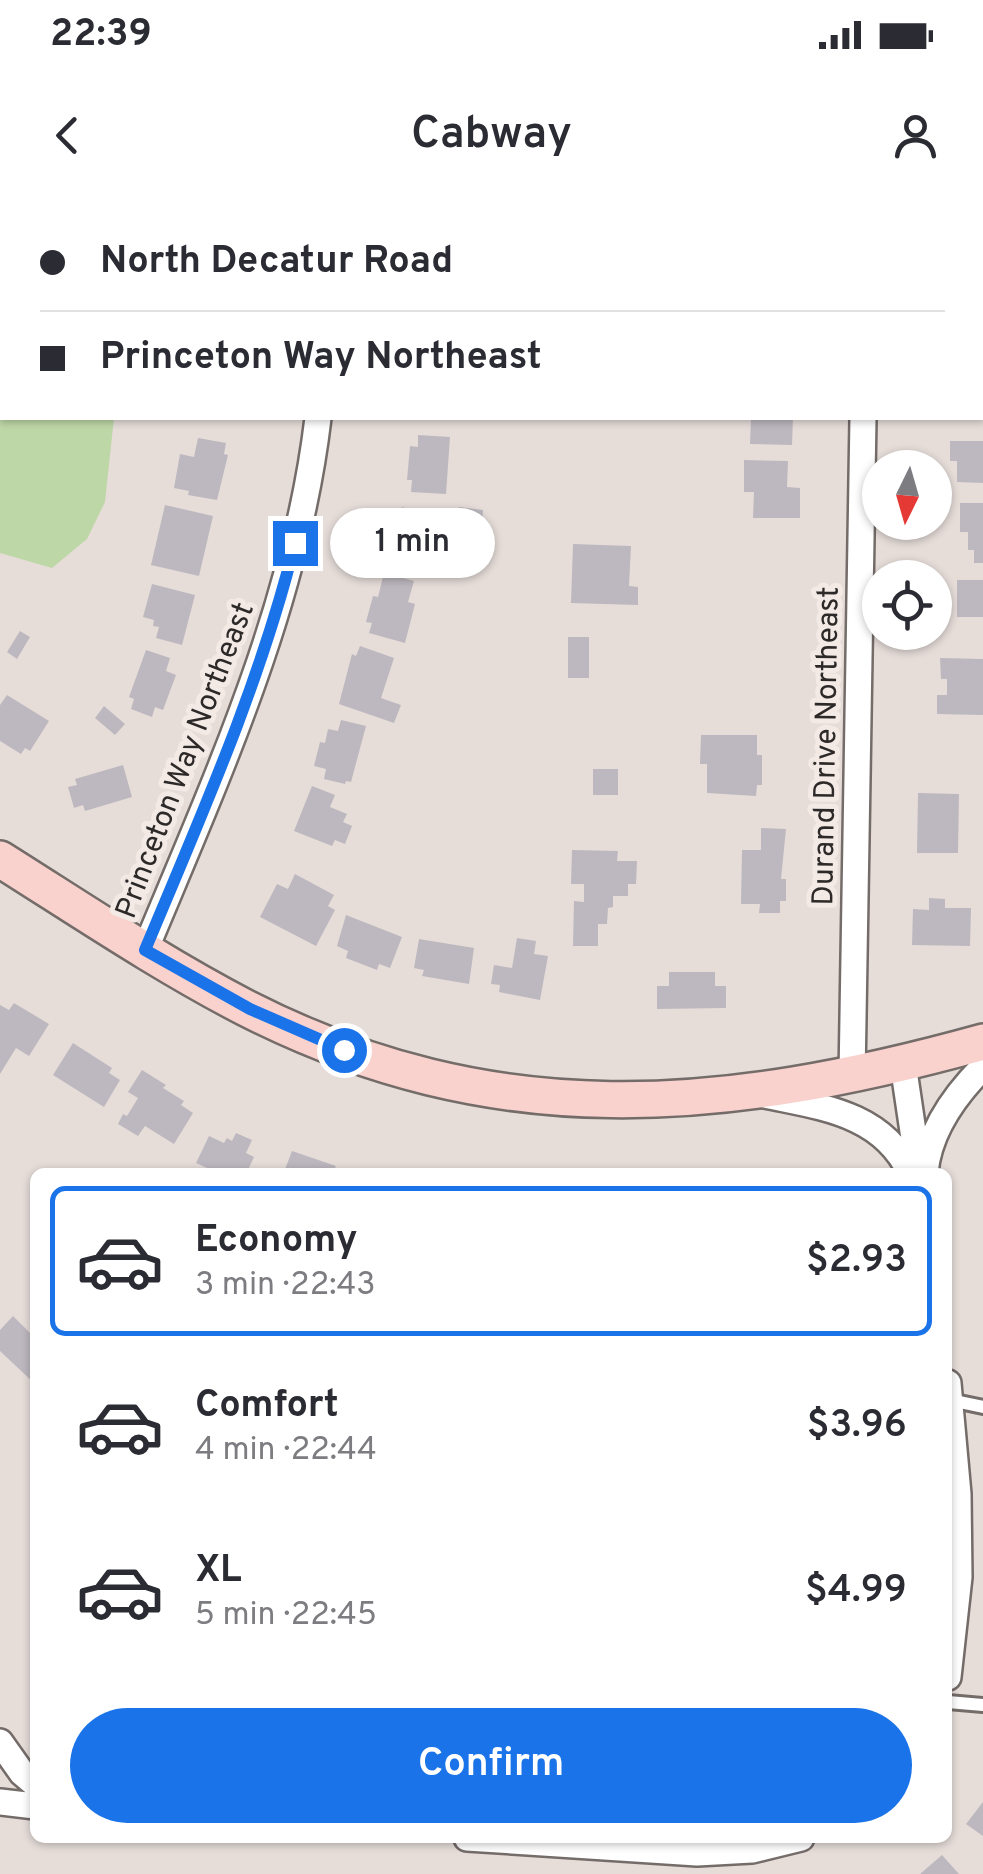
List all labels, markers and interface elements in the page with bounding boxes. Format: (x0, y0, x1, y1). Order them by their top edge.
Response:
text: 22:39 (50, 11, 152, 60)
text: Cabway (411, 107, 572, 164)
icon: back (40, 108, 95, 163)
icon: person (888, 108, 943, 163)
text: North Decatur Road (100, 238, 453, 287)
text: Princeton Way Northeast (100, 334, 542, 383)
north arrow (862, 450, 952, 540)
map controls (862, 450, 952, 650)
callout: 1 min (330, 508, 495, 578)
route end (273, 521, 318, 566)
text: 1 min (375, 523, 450, 563)
button: locate (862, 560, 952, 650)
street label: Durand Drive Northeast (806, 586, 849, 906)
street label: Princeton Way Northeast (109, 598, 264, 924)
route start (322, 1028, 367, 1073)
icon: car (75, 1216, 165, 1306)
text: Economy (195, 1217, 357, 1266)
text: $2.93 (806, 1237, 907, 1286)
text: 3 min · 22:43 (195, 1266, 376, 1306)
icon: car (75, 1381, 165, 1471)
text: Comfort (195, 1382, 339, 1431)
text: $3.96 (807, 1402, 907, 1451)
text: 4 min · 22:44 (195, 1431, 377, 1471)
icon: car (75, 1546, 165, 1636)
text: XL (195, 1547, 242, 1596)
text: $4.99 (805, 1567, 907, 1616)
text: 5 min · 22:45 (195, 1596, 377, 1636)
button: Confirm (70, 1708, 912, 1823)

